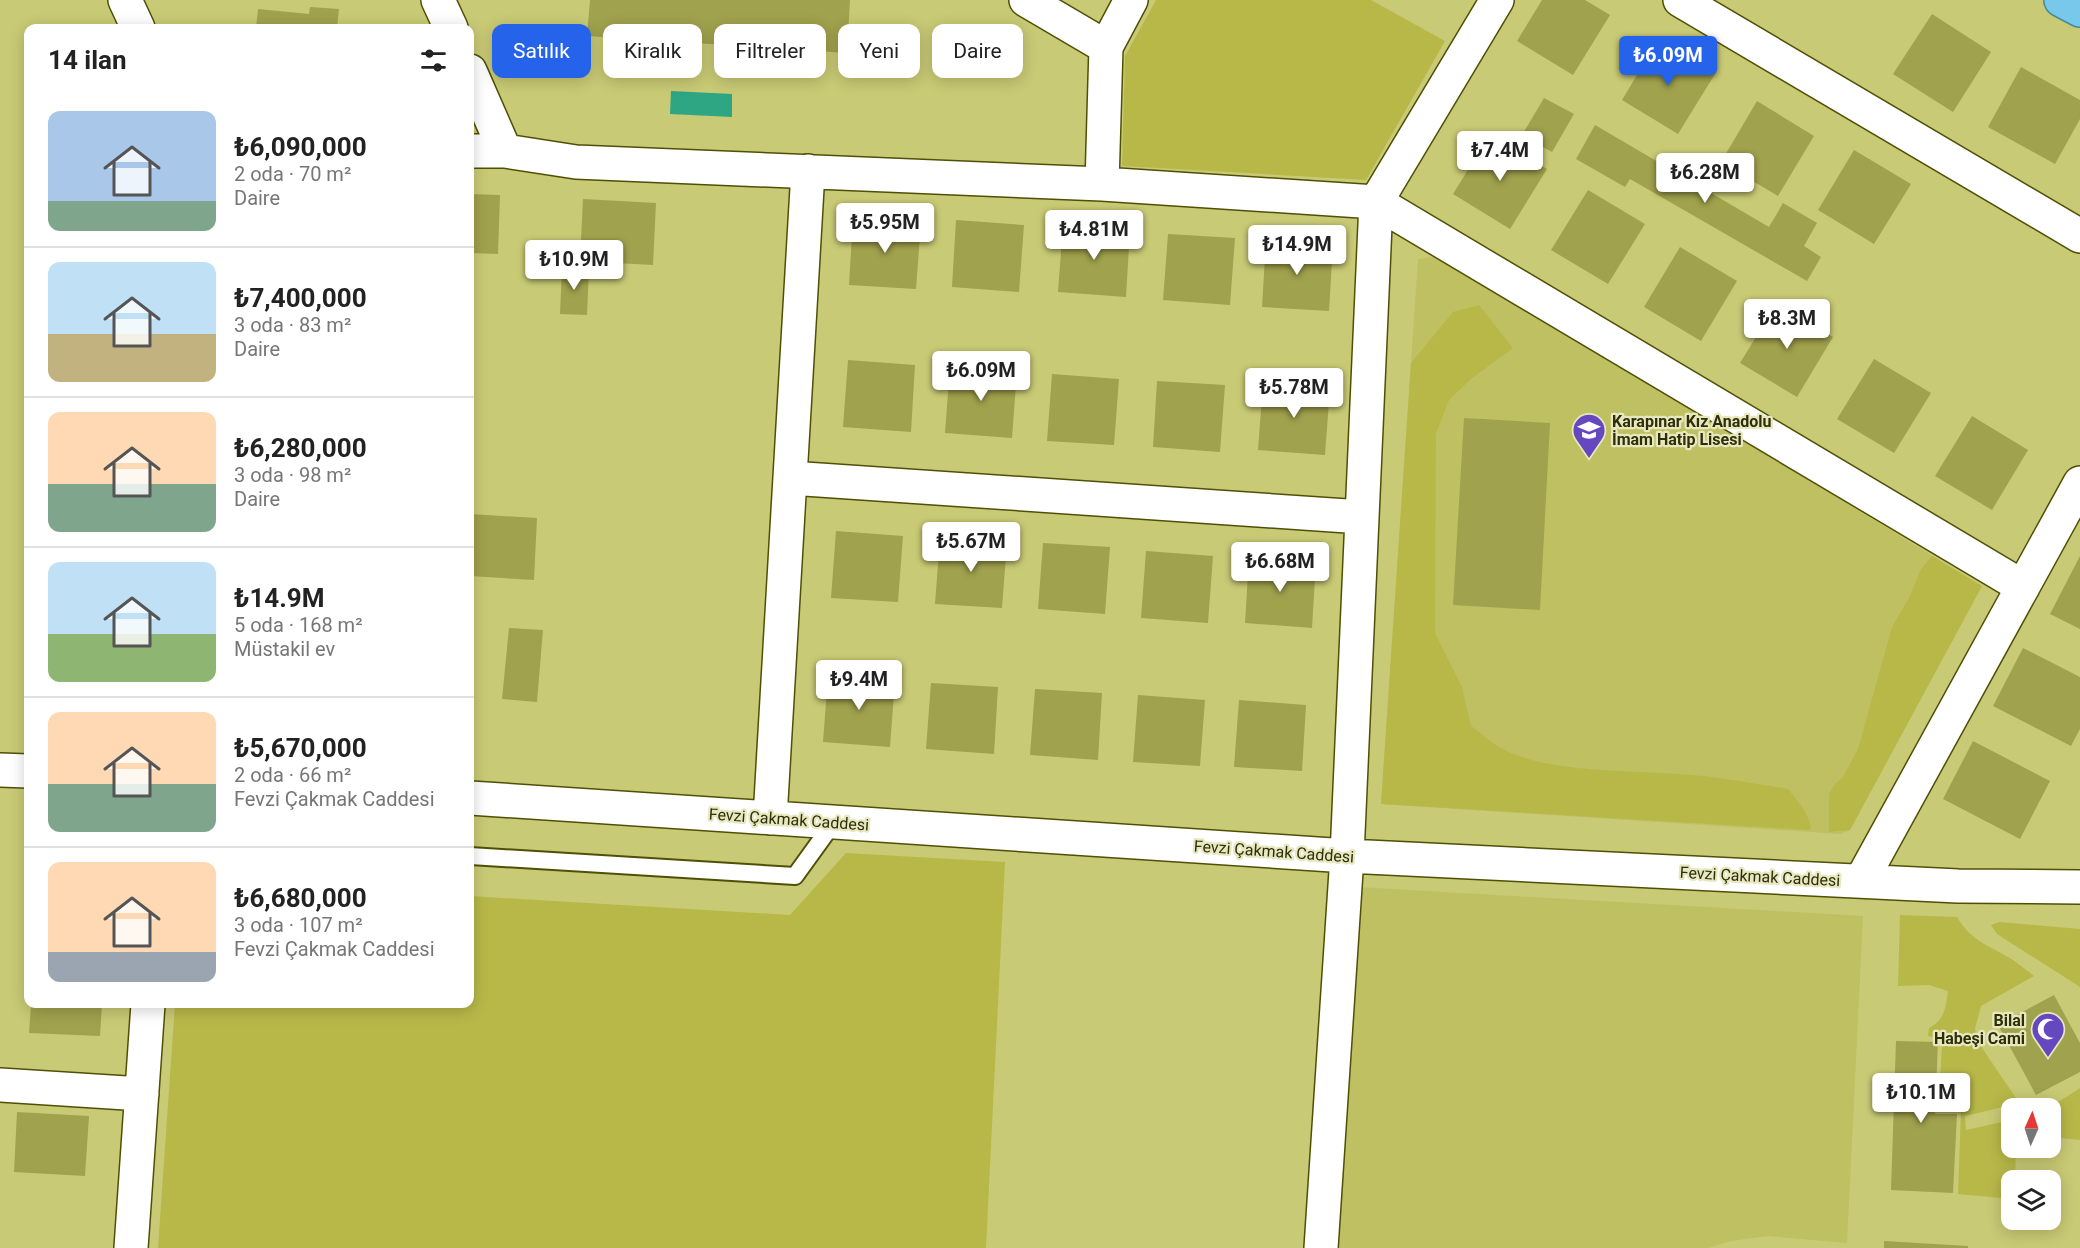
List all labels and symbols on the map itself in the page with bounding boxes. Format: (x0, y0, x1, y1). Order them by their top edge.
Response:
pin: ₺6.09M (1619, 36, 1717, 87)
pin: ₺7.4M (1458, 131, 1542, 182)
pin: ₺6.28M (1656, 153, 1754, 204)
pin: ₺5.95M (836, 203, 934, 254)
pin: ₺4.81M (1045, 210, 1143, 261)
pin: ₺14.9M (1248, 225, 1346, 276)
pin: ₺10.9M (525, 240, 623, 291)
pin: ₺8.3M (1745, 299, 1829, 350)
pin: ₺6.09M (932, 351, 1030, 402)
pin: ₺5.78M (1245, 368, 1343, 419)
school or university icon: Karapınar Kız Anadolu İmam Hatip Lisesi (1571, 412, 1607, 459)
place label: Karapınar Kız Anadolu İmam Hatip Lisesi (1612, 412, 1772, 449)
pin: ₺5.67M (922, 522, 1020, 573)
pin: ₺6.68M (1231, 542, 1329, 593)
pin: ₺9.4M (817, 660, 901, 711)
street label: Fevzi Çakmak Caddesi (708, 804, 870, 835)
street label: Fevzi Çakmak Caddesi (1193, 836, 1355, 867)
street label: Fevzi Çakmak Caddesi (1679, 863, 1841, 890)
place label: Bilal Habeşi Cami (1934, 1011, 2025, 1048)
mosque icon: Bilal Habeşi Cami (2030, 1011, 2066, 1058)
pin: ₺10.1M (1872, 1073, 1970, 1124)
north arrow (2001, 1098, 2061, 1158)

